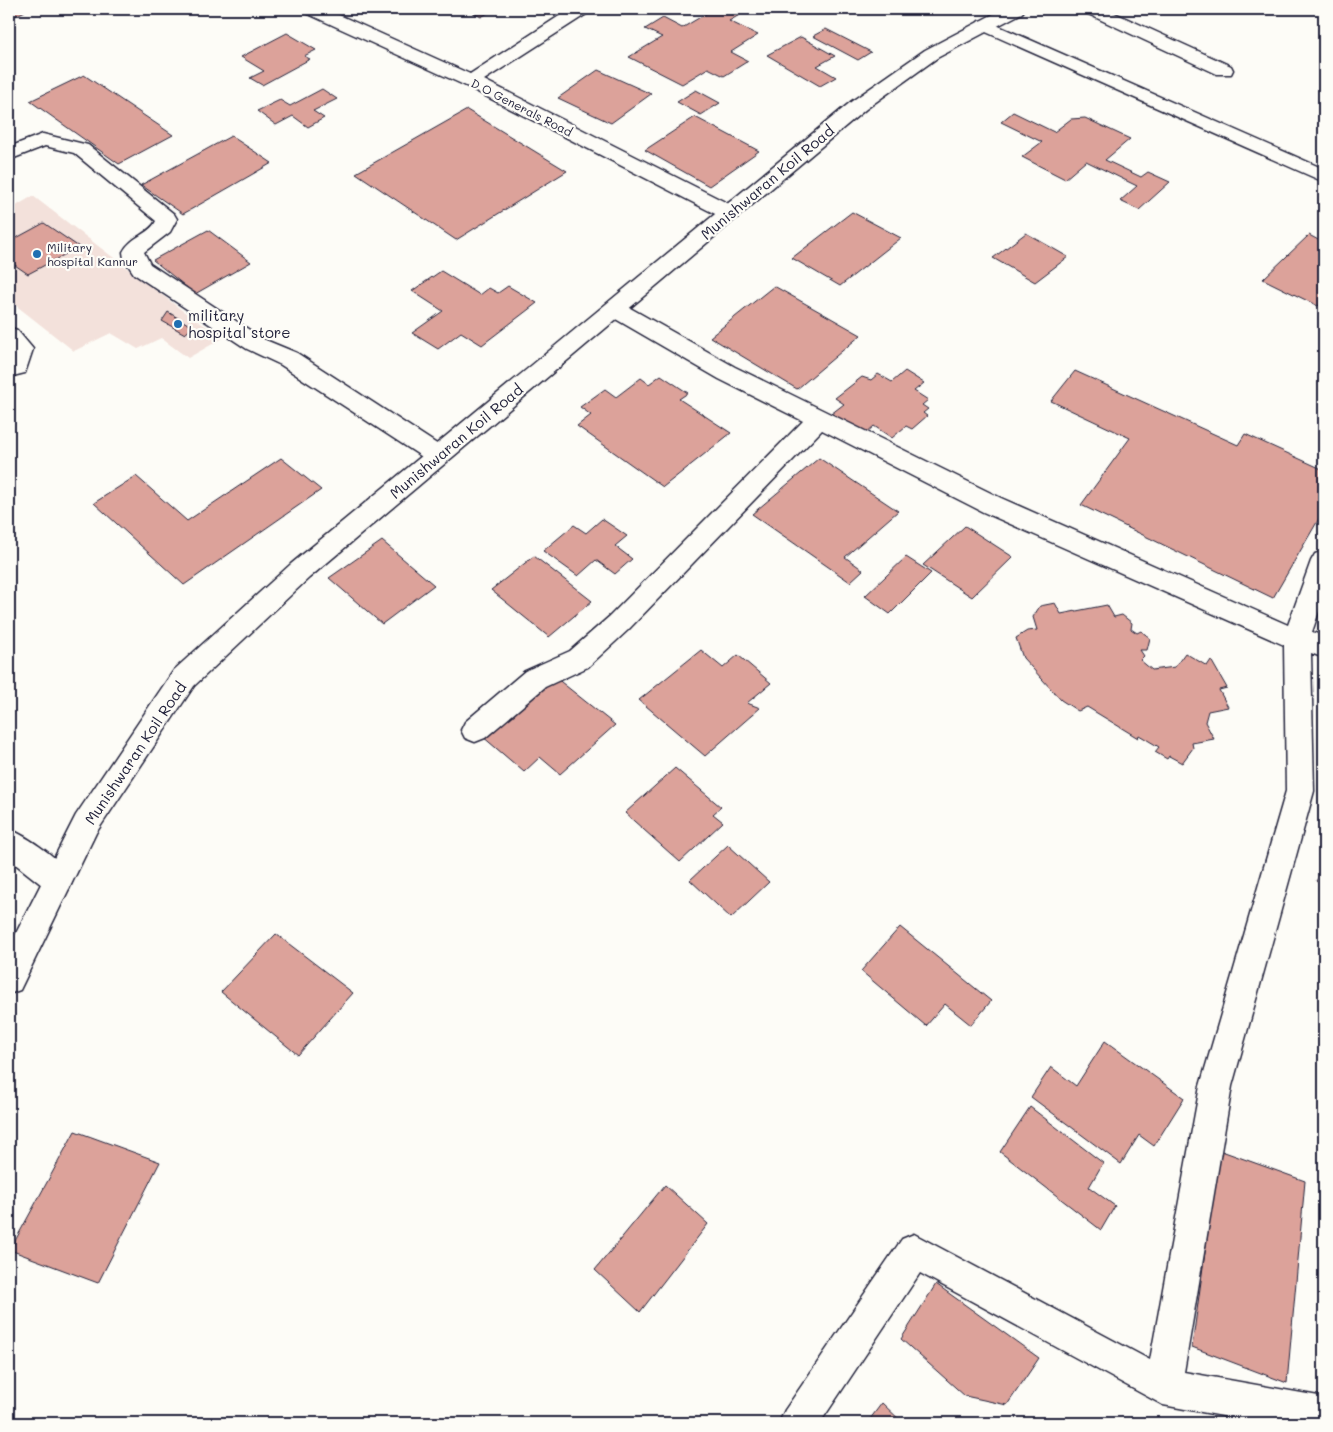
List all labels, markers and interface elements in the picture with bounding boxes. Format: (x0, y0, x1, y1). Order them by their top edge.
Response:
street label: D O Generals Road (469, 74, 576, 140)
street label: Munishwaran Koil Road (696, 120, 838, 244)
place label: Military hospital Kannur (47, 239, 138, 269)
marker: Military hospital Kannur (31, 248, 43, 260)
place label: military hospital store (188, 305, 291, 342)
marker: military hospital store (172, 318, 184, 330)
street label: Munishwaran Koil Road (385, 379, 527, 503)
street label: Munishwaran Koil Road (80, 678, 190, 828)

